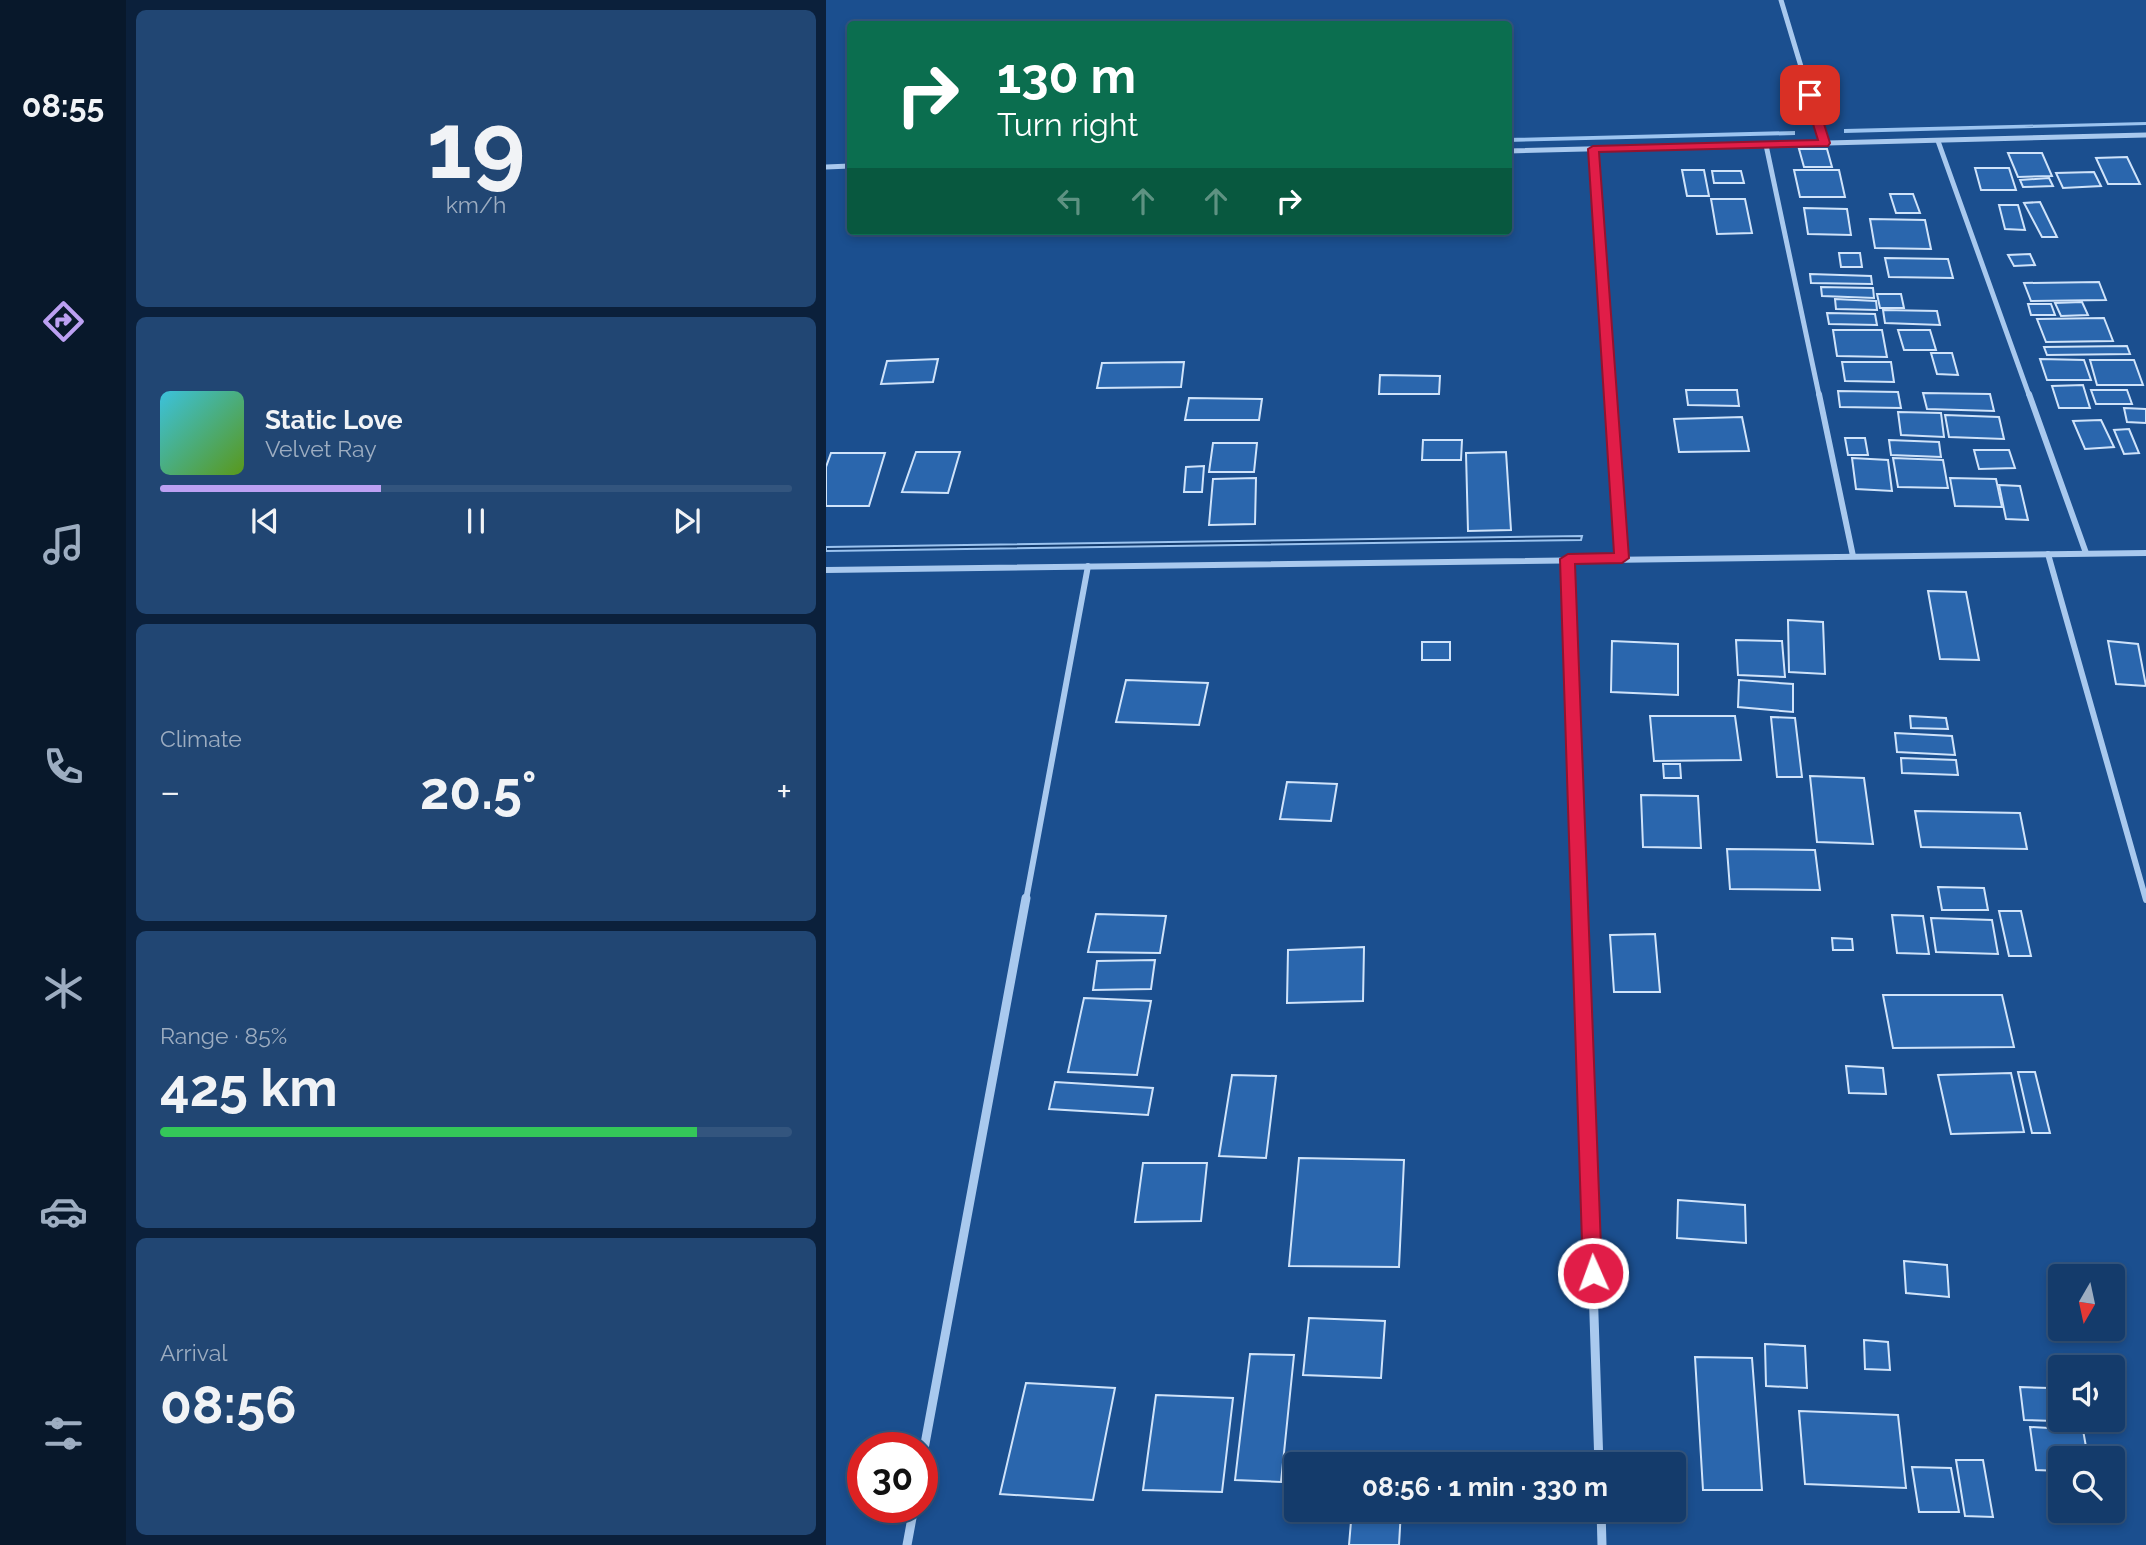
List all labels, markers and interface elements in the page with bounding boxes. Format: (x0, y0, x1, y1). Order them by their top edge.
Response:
text: 130 m (997, 47, 1136, 104)
icon: right (882, 49, 973, 140)
pin (1780, 65, 1840, 125)
icon: arrive (1791, 76, 1829, 114)
text: 08:55 (22, 87, 104, 124)
text: 19 (427, 92, 525, 199)
text: Turn right (997, 106, 1138, 143)
icon: left (1051, 182, 1089, 220)
icon: ahead (1124, 182, 1162, 220)
icon: ahead (1197, 182, 1235, 220)
icon: right (1270, 182, 1308, 220)
text: km/h (446, 191, 506, 218)
icon: directions (39, 297, 88, 346)
text: Static Love (265, 405, 403, 435)
text: Velvet Ray (265, 435, 377, 462)
icon: previous (246, 502, 284, 540)
icon: pause (457, 502, 495, 540)
icon: next (668, 502, 706, 540)
icon: music (39, 520, 88, 569)
text: Climate (160, 725, 242, 752)
icon: phone (39, 742, 88, 791)
text: 20.5° (420, 760, 537, 821)
text: − (160, 769, 180, 814)
text: + (776, 769, 792, 814)
icon: climate (39, 964, 88, 1013)
text: Range · 85% (160, 1022, 287, 1049)
text: 425 km (160, 1057, 338, 1118)
icon: car (39, 1187, 88, 1236)
position arrow (1556, 1236, 1630, 1310)
north arrow (2048, 1264, 2124, 1340)
map controls (2048, 1264, 2125, 1523)
text: Arrival (160, 1339, 227, 1366)
button: sound (2048, 1355, 2125, 1432)
text: 08:56 (160, 1374, 297, 1435)
icon: filters (39, 1409, 88, 1458)
speed limit sign: 30 (847, 1432, 938, 1523)
button: search (2048, 1446, 2125, 1523)
text: 08:56 · 1 min · 330 m (1362, 1472, 1608, 1502)

